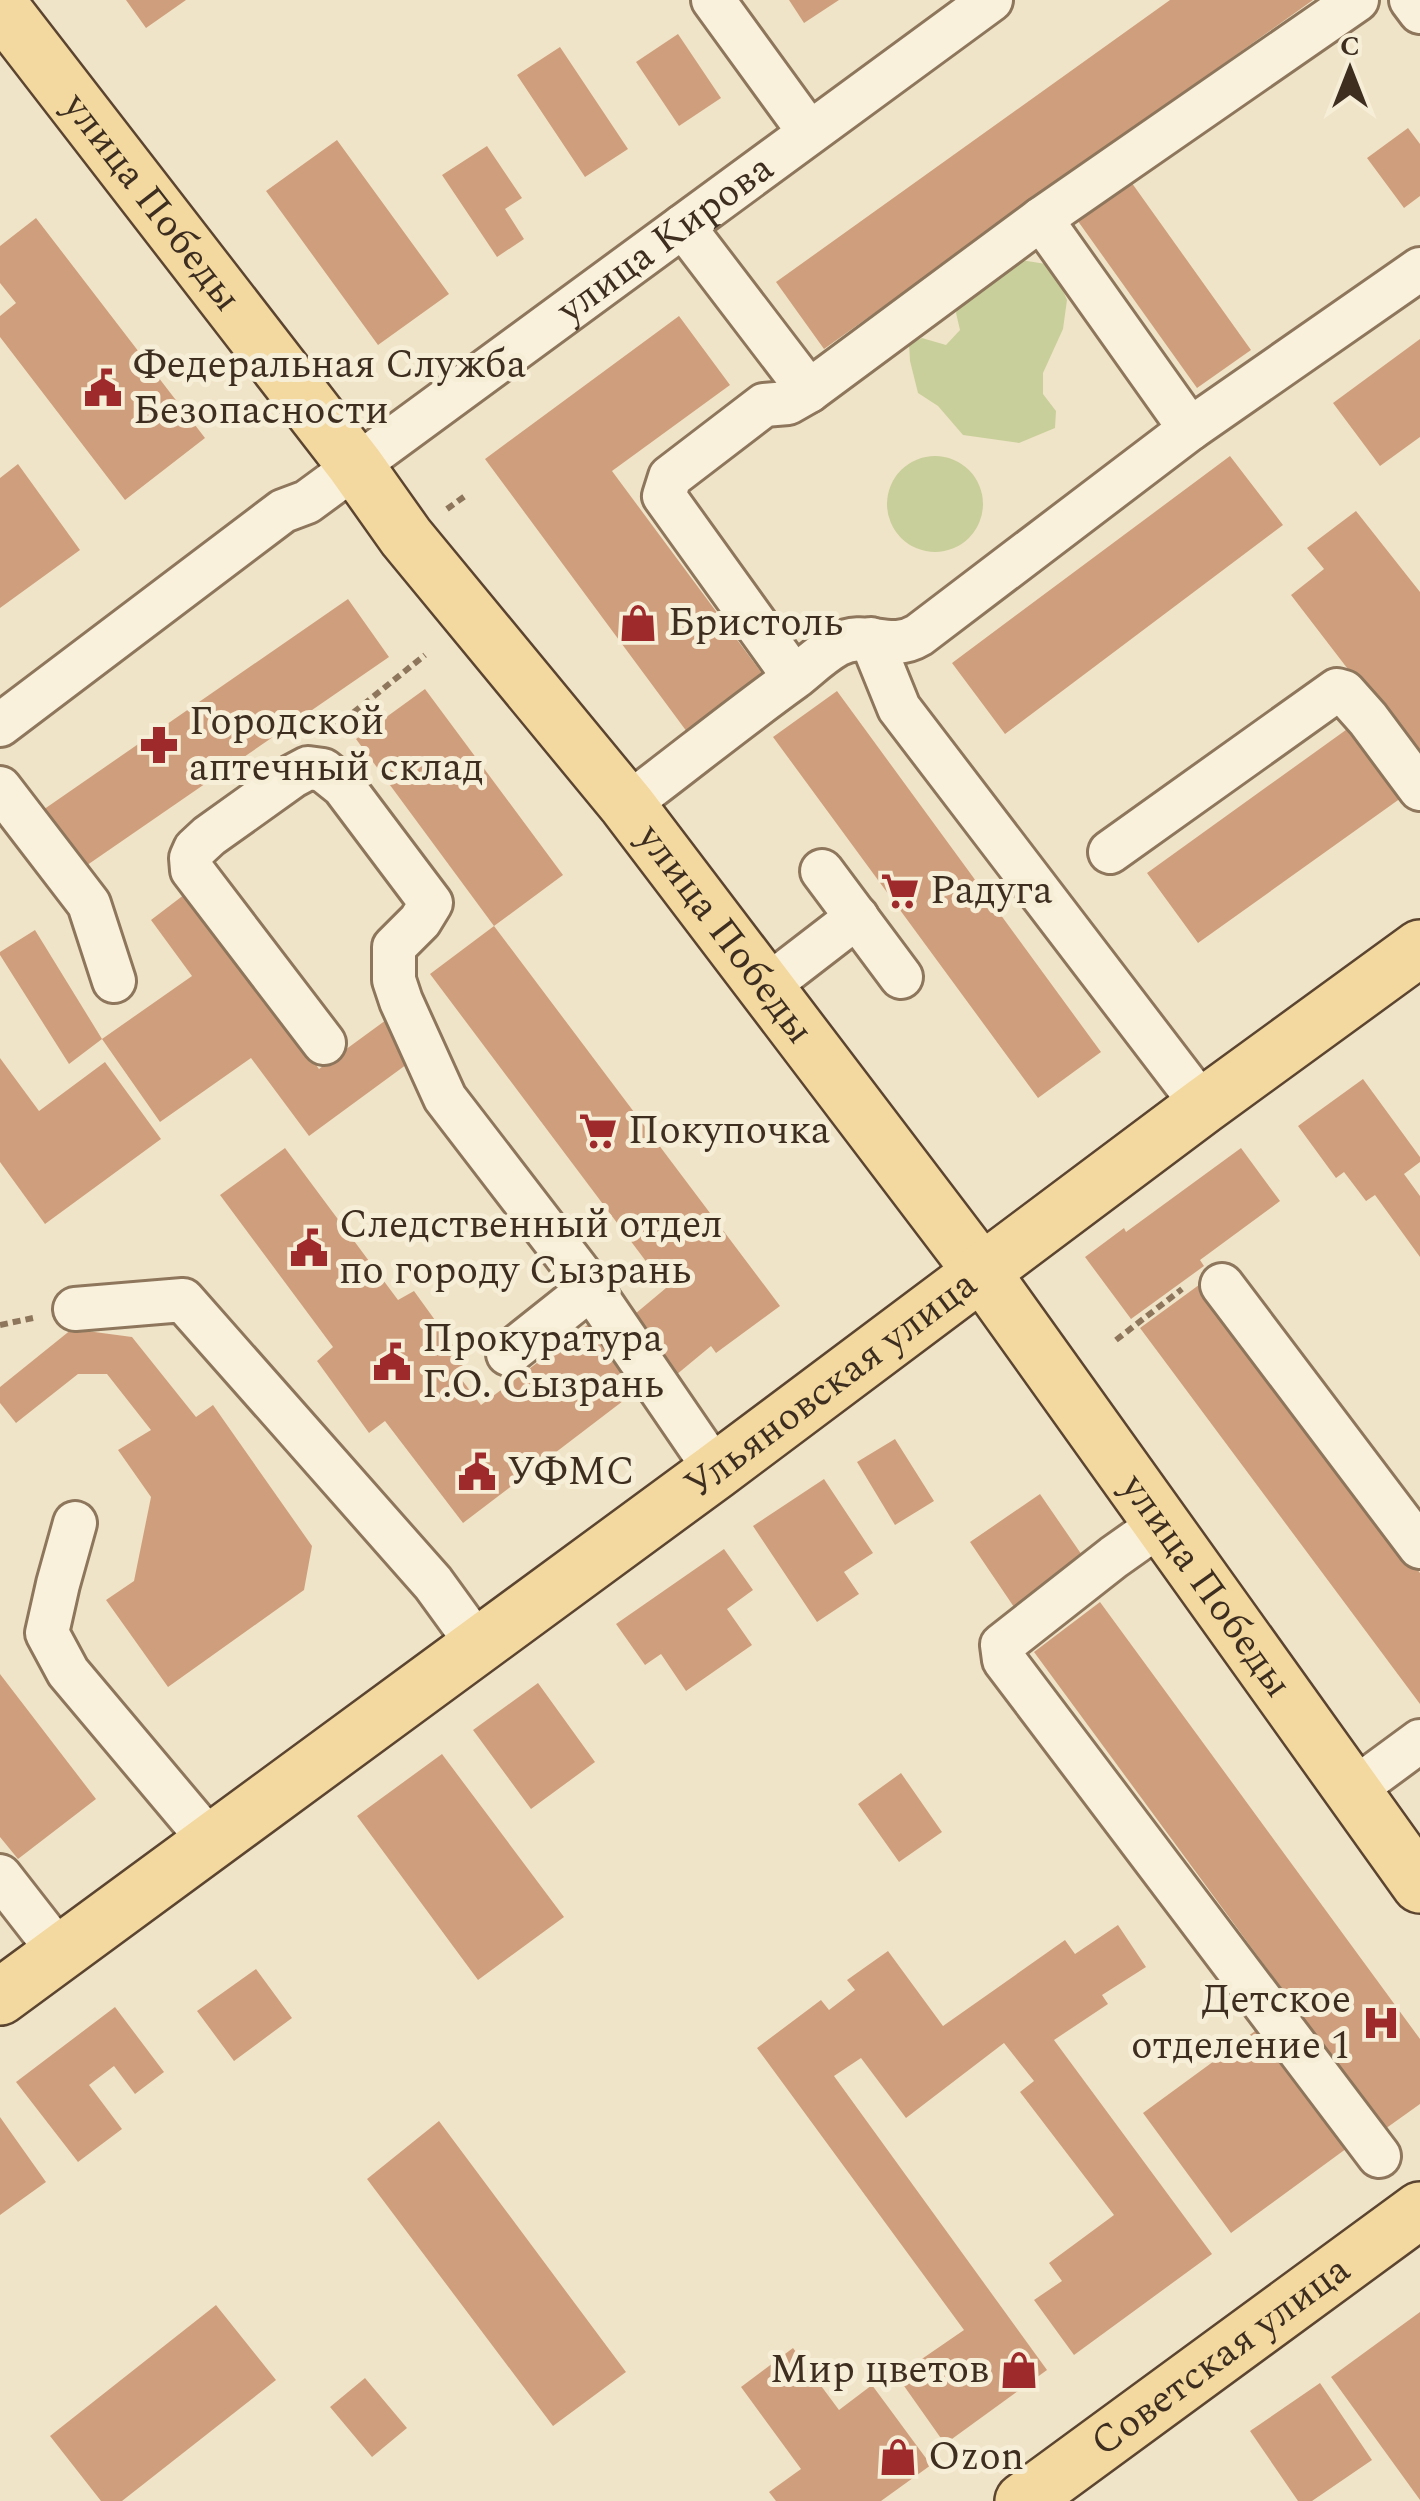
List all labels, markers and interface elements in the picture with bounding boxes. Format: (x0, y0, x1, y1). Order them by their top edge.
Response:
north arrow (1300, 20, 1400, 120)
text: С (1340, 25, 1360, 68)
street label: улица Победы (47, 79, 256, 325)
street label: улица Кирова (543, 138, 787, 340)
place label: Федеральная Служба Безопасности (133, 335, 527, 442)
public building icon: Федеральная Служба Безопасности (82, 367, 124, 409)
place label: Бристоль (668, 593, 843, 654)
shop icon: Бристоль (617, 602, 659, 644)
place label: Городской аптечный склад (189, 692, 484, 799)
pharmacy icon: Городской аптечный склад (138, 724, 180, 766)
street label: улица Победы (621, 810, 829, 1057)
place label: Радуга (930, 861, 1053, 922)
supermarket icon: Радуга (879, 870, 921, 912)
place label: Покупочка (628, 1101, 831, 1162)
supermarket icon: Покупочка (577, 1110, 619, 1152)
place label: Следственный отдел по городу Сызрань (339, 1195, 723, 1302)
public building icon: Следственный отдел по городу Сызрань (288, 1227, 330, 1269)
street label: Ульяновская улица (672, 1255, 991, 1515)
place label: Прокуратура Г.О. Сызрань (422, 1309, 664, 1416)
public building icon: Прокуратура Г.О. Сызрань (371, 1341, 413, 1383)
place label: УФМС (507, 1442, 635, 1503)
public building icon: УФМС (456, 1451, 498, 1493)
street label: улица Победы (1104, 1460, 1307, 1710)
place label: Детское отделение 1 (1131, 1970, 1351, 2077)
hospital icon: Детское отделение 1 (1360, 2002, 1402, 2044)
street label: Советская улица (1078, 2240, 1364, 2472)
place label: Мир цветов (770, 2340, 989, 2401)
shop icon: Мир цветов (998, 2349, 1040, 2391)
place label: Ozon (928, 2427, 1024, 2488)
shop icon: Ozon (877, 2436, 919, 2478)

